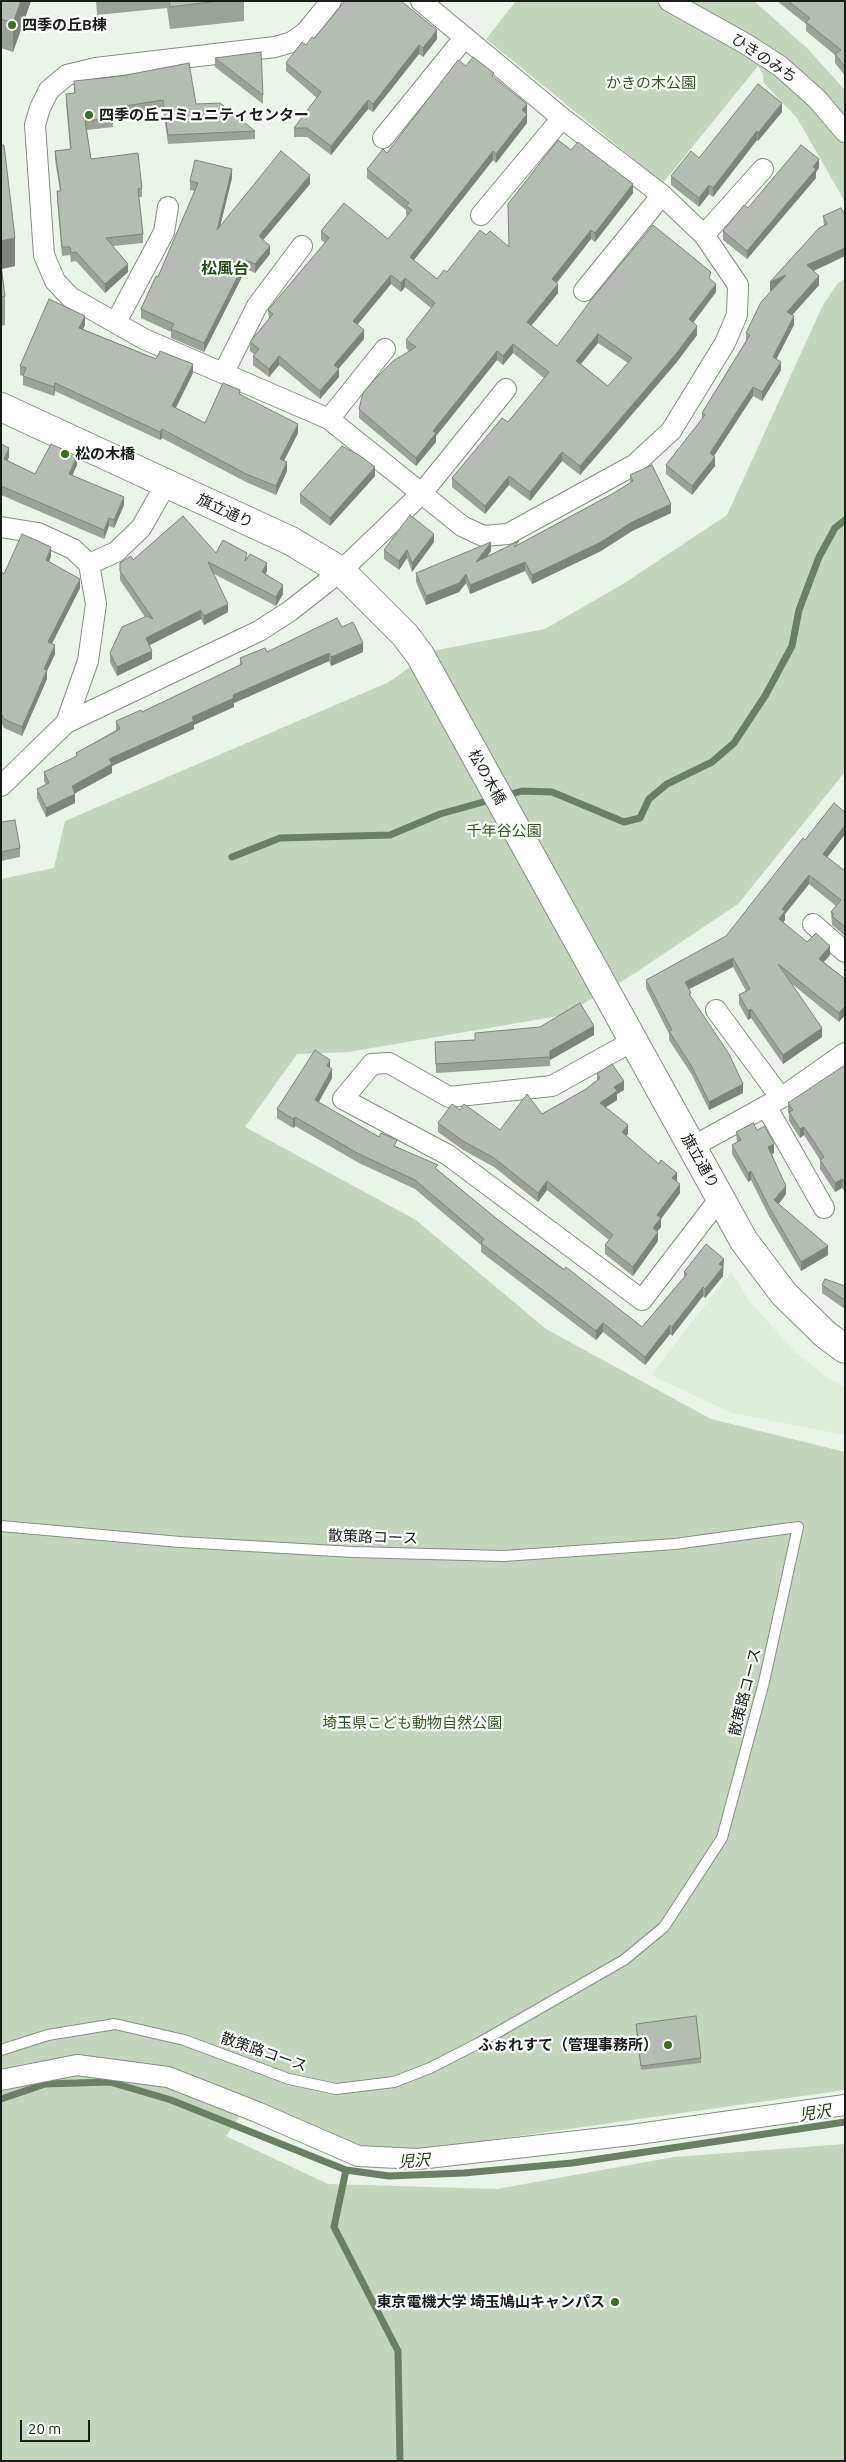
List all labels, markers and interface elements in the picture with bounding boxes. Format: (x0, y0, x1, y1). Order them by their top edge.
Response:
place label: 四季の丘B棟 (22, 16, 107, 34)
marker: 四季の丘B棟 (6, 19, 18, 31)
street label: ひきのみち (728, 30, 800, 86)
park label: かきの木公園 (606, 74, 696, 92)
place label: 四季の丘コミュニティセンター (99, 106, 309, 124)
marker: 四季の丘コミュニティセンター (83, 109, 95, 121)
district label: 松風台 (201, 259, 249, 279)
place label: 松の木橋 (75, 445, 135, 463)
marker: 松の木橋 (59, 448, 71, 460)
street label: 旗立通り (194, 490, 256, 532)
street label: 松の木橋 (465, 746, 509, 808)
park label: 千年谷公園 (467, 822, 541, 840)
street label: 旗立通り (678, 1130, 722, 1192)
street label: 散策路コース (328, 1526, 418, 1548)
street label: 散策路コース (725, 1646, 765, 1738)
park label: 埼玉県こども動物自然公園 (322, 1714, 502, 1732)
street label: 散策路コース (219, 2029, 309, 2075)
place label: ふぉれすて（管理事務所） (478, 2036, 658, 2054)
marker: ふぉれすて（管理事務所） (662, 2039, 674, 2051)
water label: 児沢 (798, 2101, 832, 2125)
water label: 児沢 (397, 2150, 431, 2172)
place label: 東京電機大学 埼玉鳩山キャンパス (376, 2293, 605, 2311)
marker: 東京電機大学 埼玉鳩山キャンパス (609, 2296, 621, 2308)
scale bar (22, 2410, 92, 2442)
text: 20 m (28, 2420, 61, 2437)

